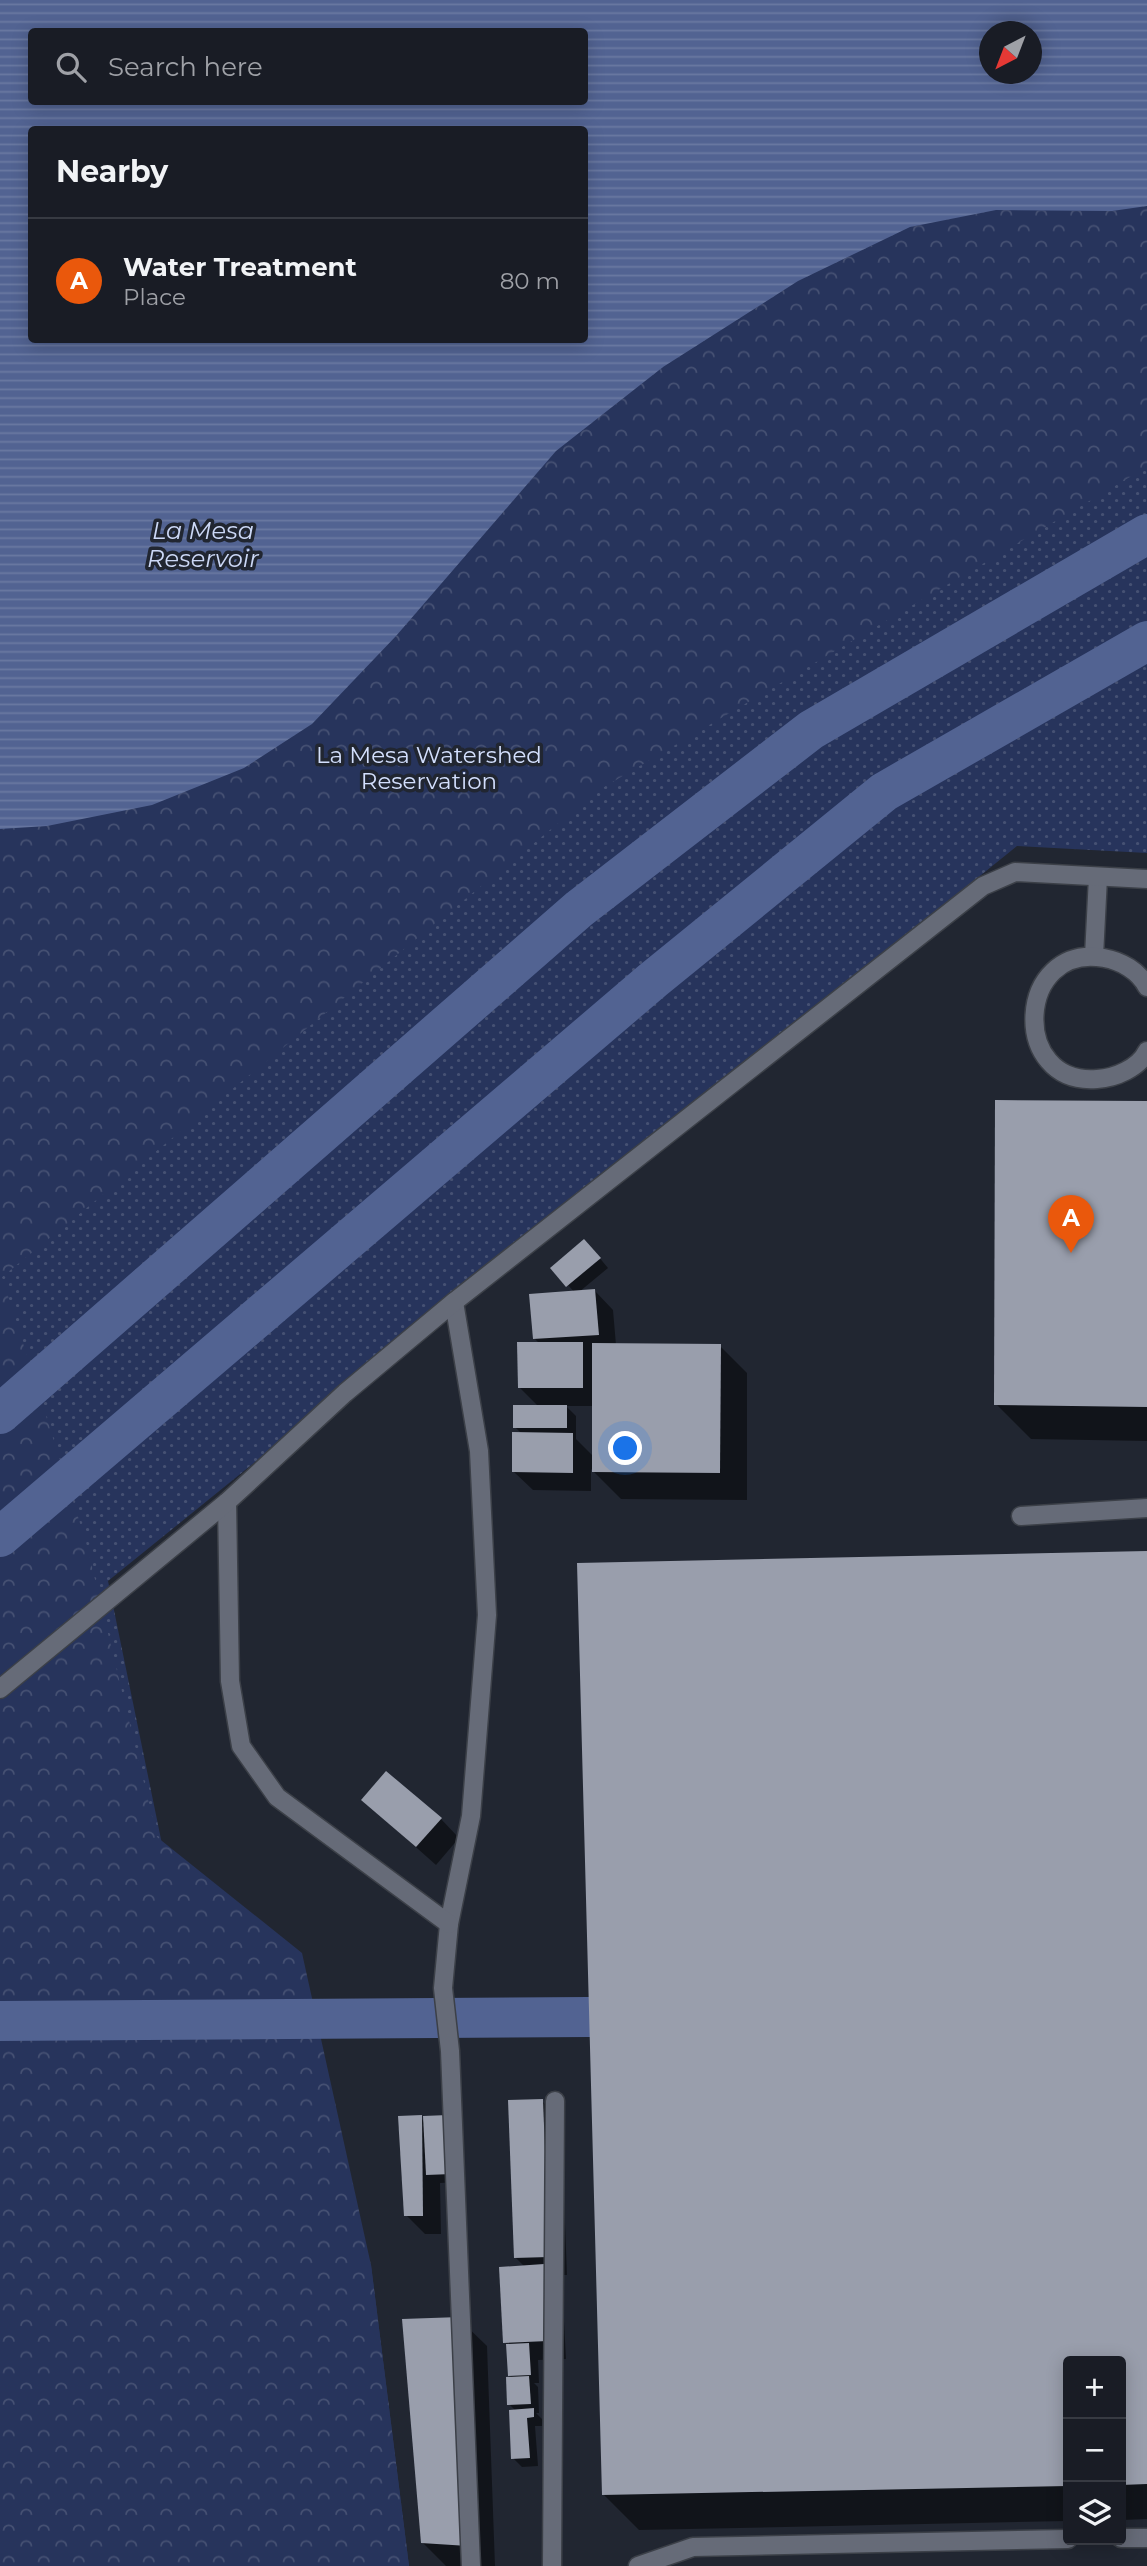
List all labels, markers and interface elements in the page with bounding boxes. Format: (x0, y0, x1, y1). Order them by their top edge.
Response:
north arrow (979, 21, 1042, 84)
search box (28, 28, 588, 105)
icon: search (52, 48, 90, 86)
text: Search here (108, 51, 263, 83)
text: Nearby (56, 153, 168, 190)
text: Water Treatment (123, 251, 357, 283)
text: A (70, 267, 88, 295)
text: 80 m (500, 267, 560, 295)
text: Place (123, 283, 186, 311)
water label: La Mesa Reservoir (147, 516, 260, 573)
park label: La Mesa Watershed Reservation (316, 741, 542, 795)
pin: A (1048, 1195, 1094, 1253)
your location (608, 1431, 642, 1465)
map controls (1063, 2356, 1126, 2545)
button: + (1063, 2356, 1126, 2419)
button: − (1063, 2419, 1126, 2482)
button: layers (1063, 2482, 1126, 2545)

